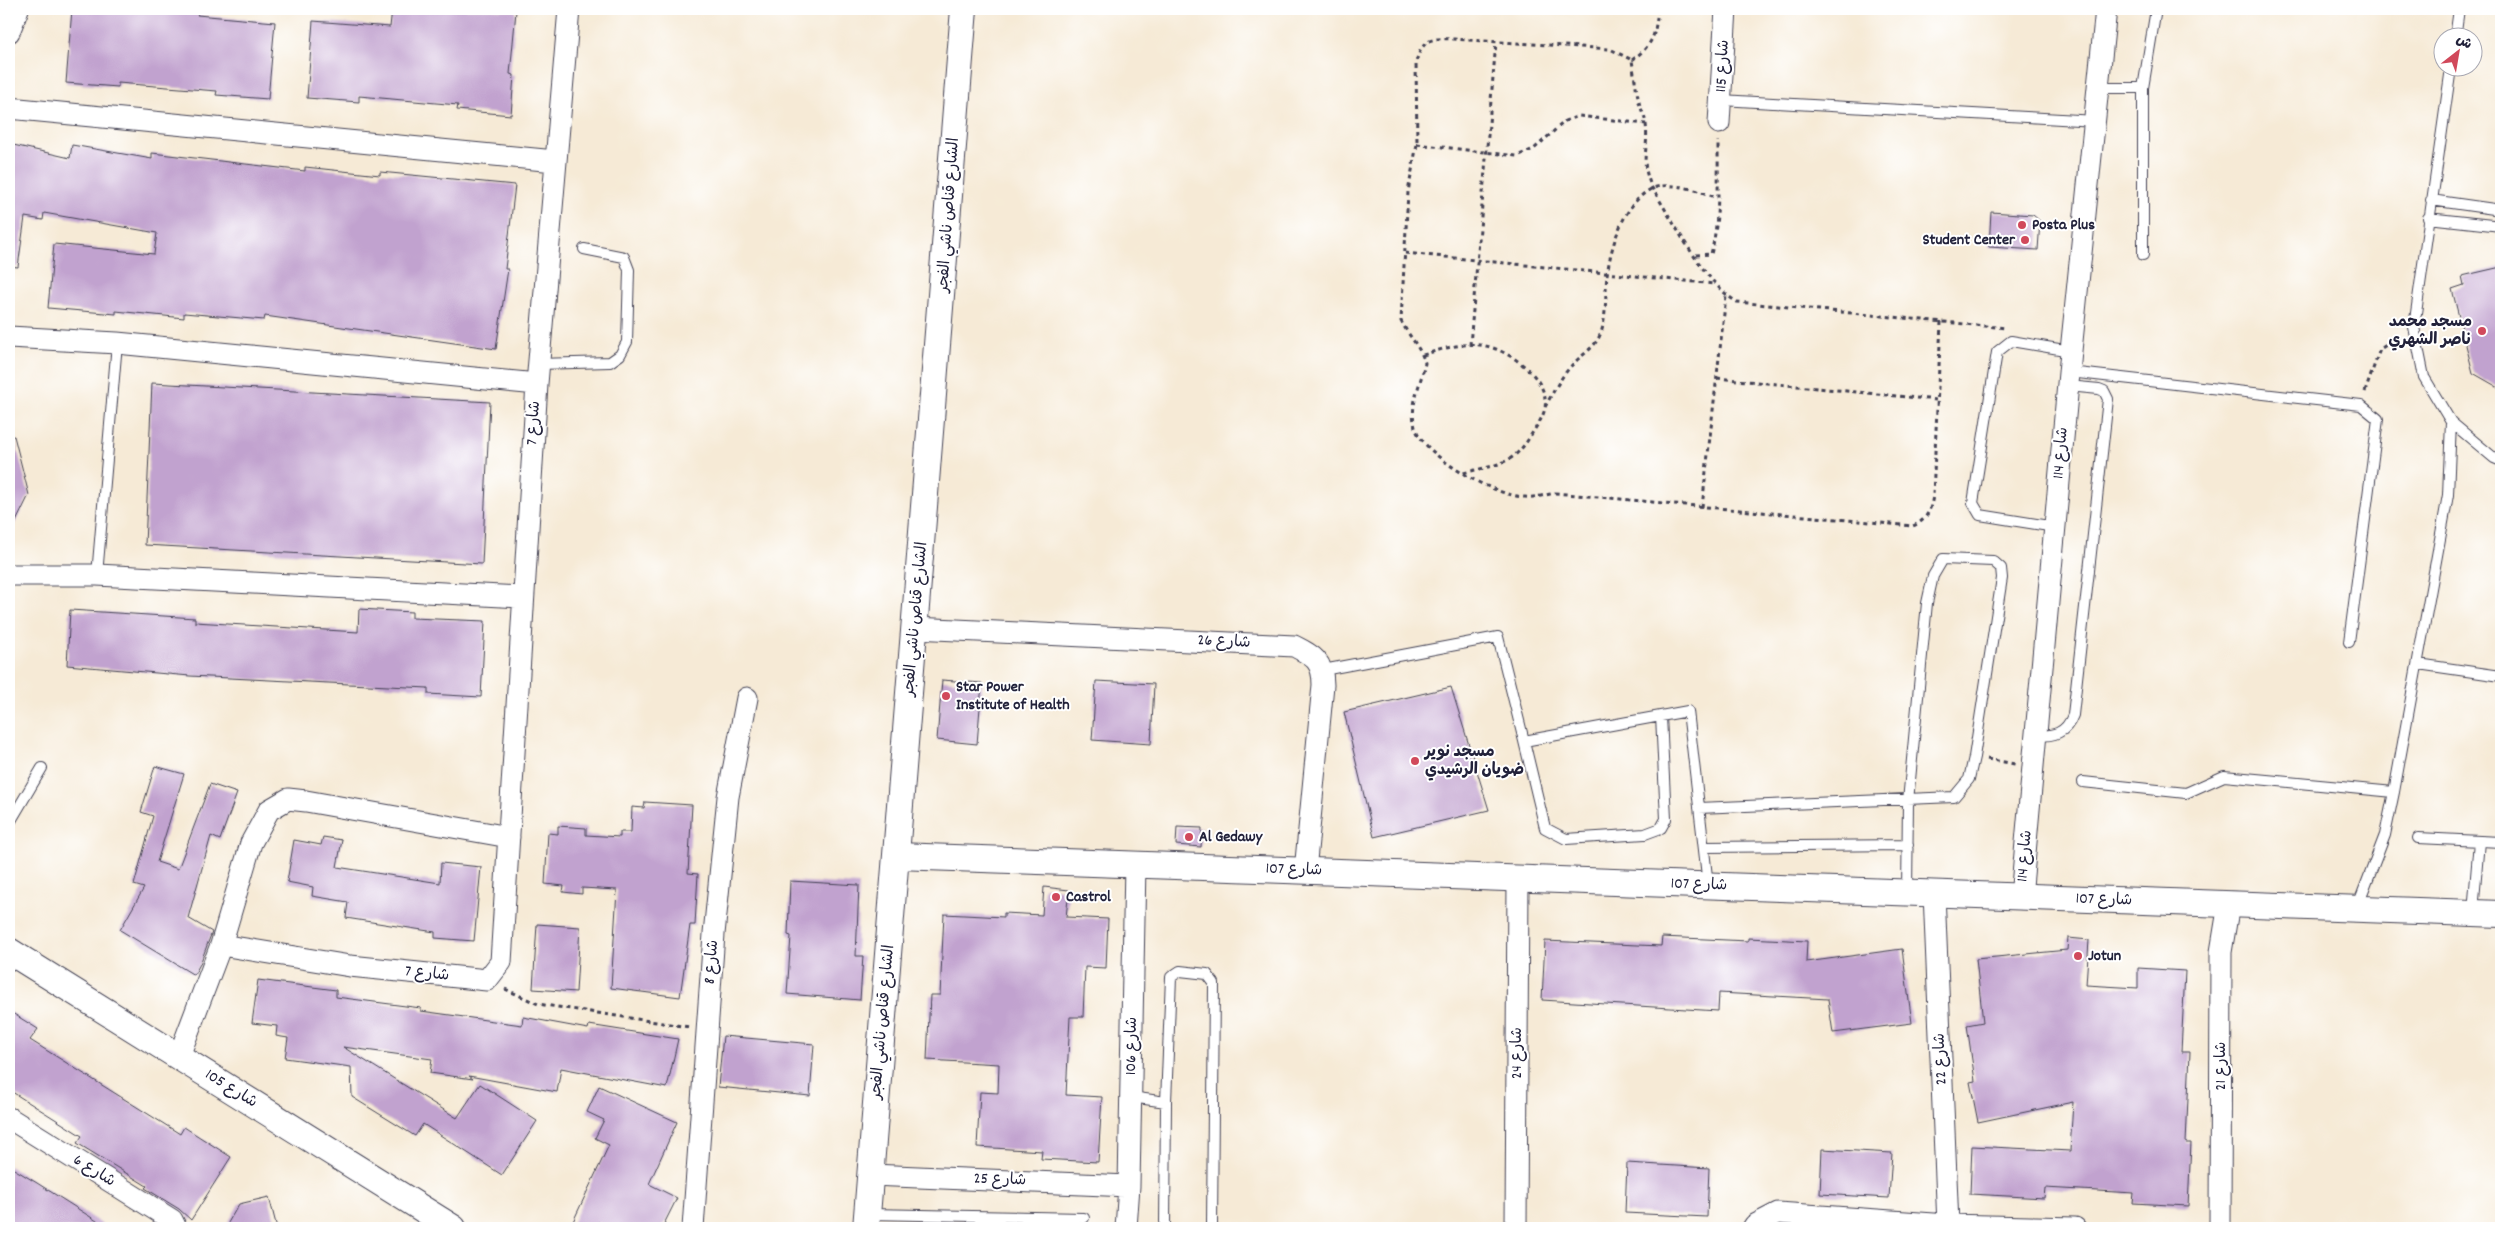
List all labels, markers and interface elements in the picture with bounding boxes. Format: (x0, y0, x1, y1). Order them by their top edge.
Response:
north arrow (2432, 28, 2482, 78)
text: ش (2452, 30, 2475, 55)
street label: شارع 115 (1710, 39, 1736, 93)
street label: الشارع قناص ناشي الفجر (932, 137, 967, 295)
place label: Posta Plus (2032, 214, 2095, 237)
marker: Posta Plus (2016, 219, 2028, 231)
place label: Student Center (1922, 229, 2016, 252)
marker: Student Center (2019, 234, 2031, 246)
place label: مسجد محمد ناصر الشهري (2388, 311, 2472, 352)
marker: مسجد محمد ناصر الشهري (2476, 325, 2488, 337)
street label: شارع 7 (521, 400, 547, 446)
street label: شارع 114 (2047, 426, 2075, 480)
street label: الشارع قناص ناشي الفجر (898, 541, 935, 699)
street label: شارع 26 (1197, 629, 1251, 655)
place label: Star Power Institute of Health (956, 676, 1070, 717)
marker: Star Power Institute of Health (940, 690, 952, 702)
place label: مسجد نوير ضويان الرشيدي (1423, 741, 1524, 782)
marker: مسجد نوير ضويان الرشيدي (1409, 755, 1421, 767)
place label: Al Gedawy (1199, 826, 1264, 849)
street label: شارع 114 (2011, 829, 2039, 883)
marker: Al Gedawy (1183, 831, 1195, 843)
street label: شارع 107 (1265, 858, 1323, 882)
street label: شارع 107 (1670, 873, 1728, 897)
place label: Castrol (1066, 886, 1111, 909)
street label: شارع 107 (2075, 888, 2133, 912)
marker: Castrol (1050, 891, 1062, 903)
street label: شارع 8 (699, 939, 725, 985)
street label: الشارع قناص ناشي الفجر (865, 944, 902, 1102)
place label: Jotun (2088, 945, 2121, 968)
marker: Jotun (2072, 950, 2084, 962)
street label: شارع 7 (404, 960, 450, 988)
street label: شارع 106 (1120, 1017, 1144, 1075)
street label: شارع 24 (1506, 1027, 1529, 1079)
street label: شارع 22 (1929, 1032, 1953, 1086)
street label: شارع 21 (2210, 1042, 2233, 1090)
street label: شارع 105 (200, 1064, 262, 1114)
street label: شارع 6 (68, 1149, 120, 1193)
street label: شارع 25 (973, 1168, 1027, 1192)

